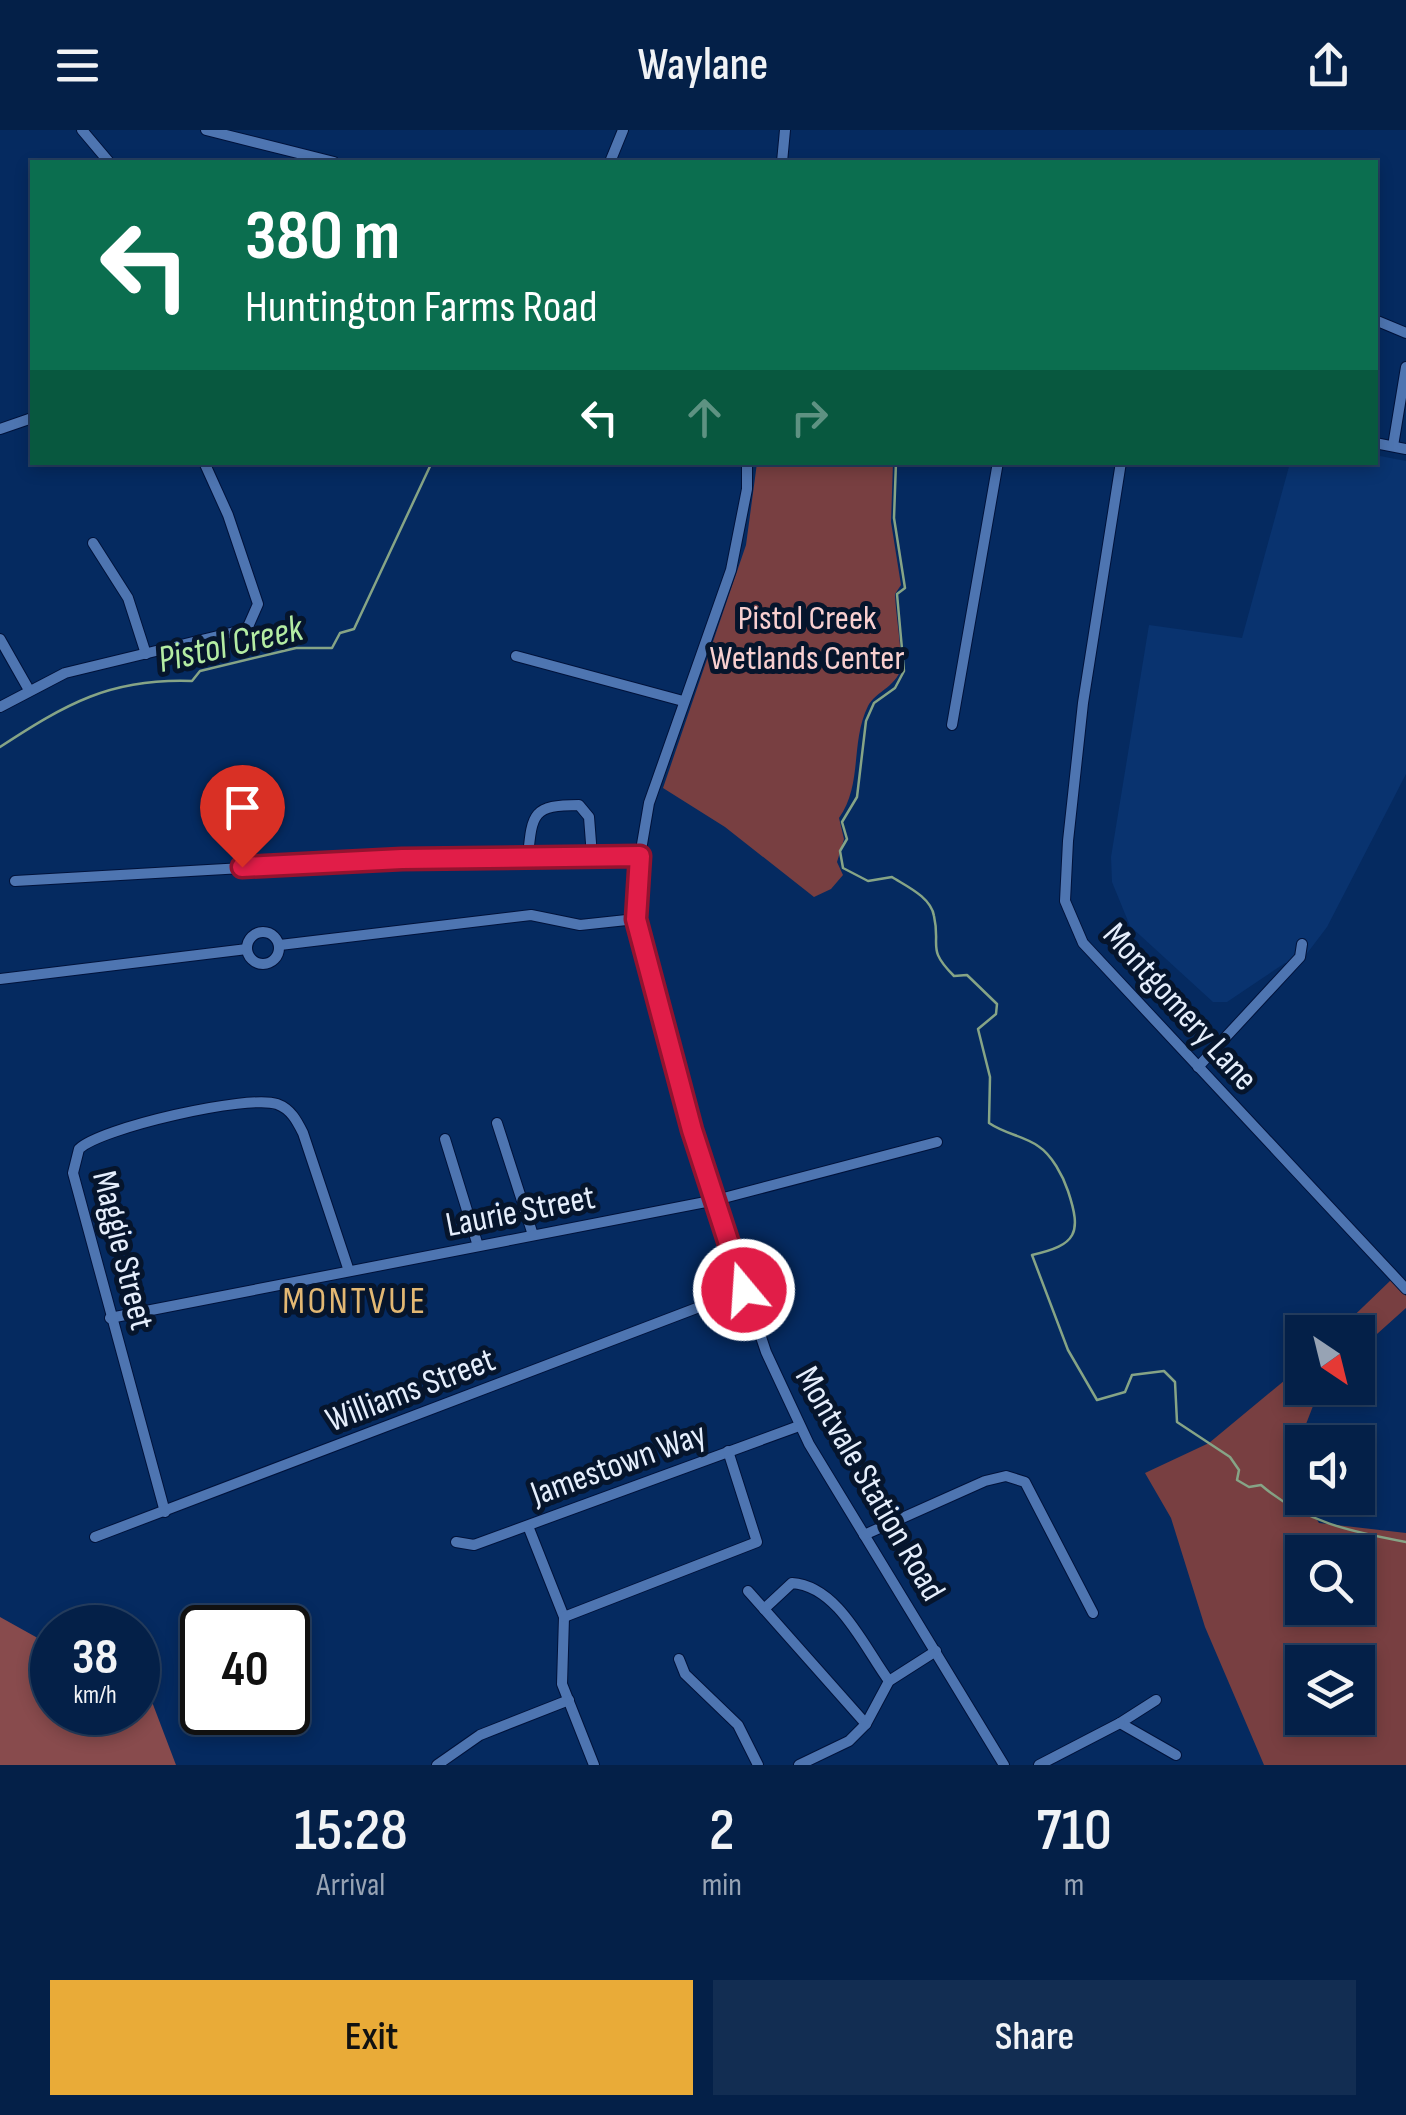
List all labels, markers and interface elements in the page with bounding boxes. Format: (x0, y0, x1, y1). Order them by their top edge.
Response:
icon: menu (50, 38, 105, 93)
text: Waylane (638, 38, 768, 93)
icon: share (1301, 38, 1356, 93)
text: 380 m (245, 195, 400, 279)
icon: left (80, 200, 210, 330)
text: Huntington Farms Road (245, 280, 598, 335)
icon: left (572, 390, 627, 445)
icon: ahead (677, 390, 732, 445)
icon: right (782, 390, 837, 445)
park label: Pistol Creek Wetlands Center (710, 597, 905, 680)
water label: Pistol Creek (154, 606, 309, 683)
pin (200, 765, 285, 868)
icon: arrive (215, 780, 270, 835)
street label: Montgomery Lane (1093, 914, 1266, 1100)
street label: Maggie Street (82, 1166, 163, 1334)
street label: Laurie Street (442, 1176, 599, 1247)
position arrow (692, 1238, 796, 1342)
district label: MONTVUE (282, 1279, 428, 1324)
north arrow (1285, 1315, 1375, 1405)
map controls (1285, 1315, 1375, 1735)
street label: Williams Street (320, 1339, 501, 1442)
street label: Montvale Station Road (785, 1359, 954, 1609)
street label: Jamestown Way (524, 1413, 712, 1516)
button: sound (1285, 1425, 1375, 1515)
button: search (1285, 1535, 1375, 1625)
speed limit sign: 40 (180, 1605, 310, 1735)
text: 38 (72, 1628, 118, 1688)
button: layers (1285, 1645, 1375, 1735)
text: km/h (73, 1680, 117, 1711)
text: 15:28 (294, 1795, 408, 1867)
text: 2 (709, 1795, 735, 1867)
text: 710 (1036, 1795, 1112, 1867)
text: Arrival (317, 1866, 385, 1905)
text: min (702, 1866, 742, 1905)
text: m (1064, 1866, 1084, 1905)
button: Exit (50, 1980, 693, 2095)
button: Share (713, 1980, 1356, 2095)

